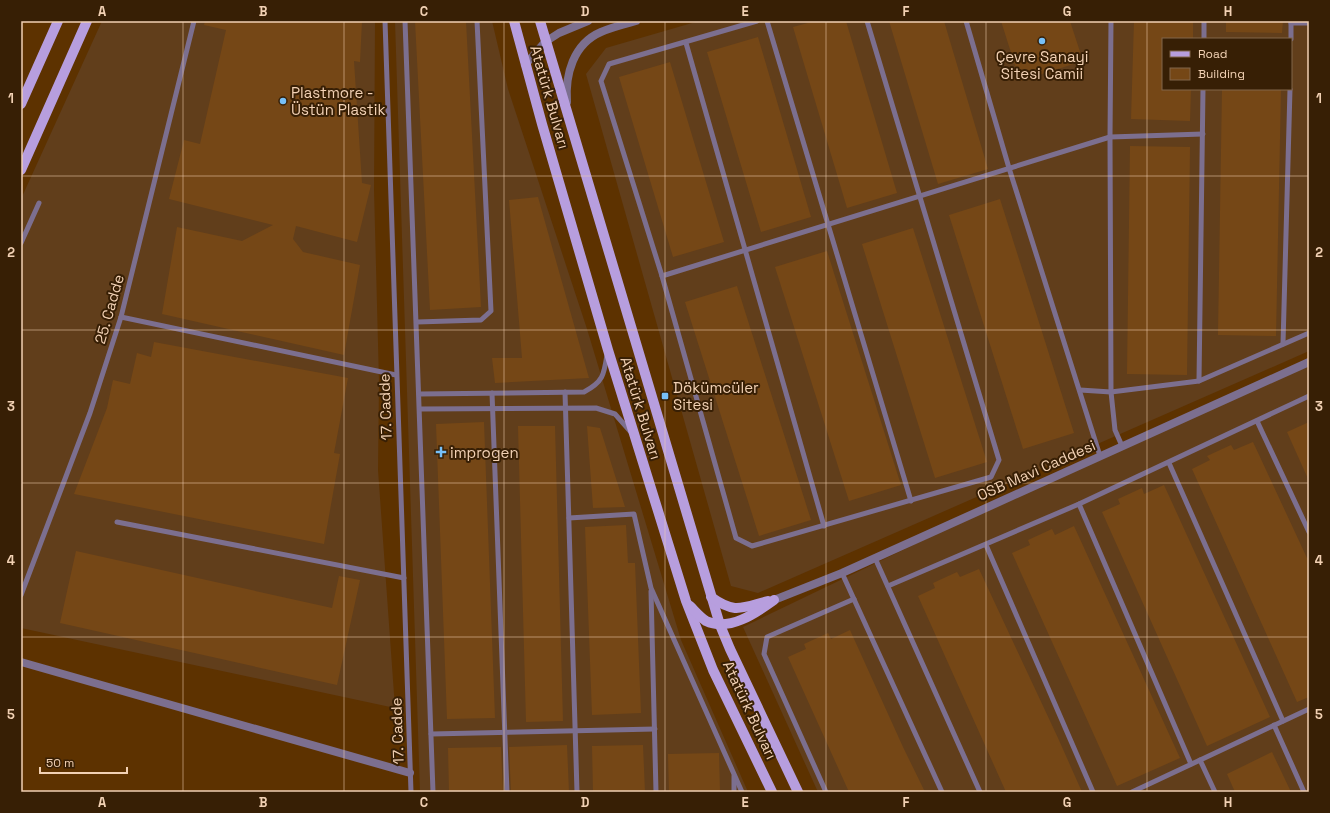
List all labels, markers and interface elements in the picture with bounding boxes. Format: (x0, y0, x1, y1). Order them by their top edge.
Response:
text: A (98, 3, 107, 20)
text: B (259, 3, 268, 20)
text: C (420, 3, 428, 20)
text: D (581, 3, 590, 20)
text: E (741, 3, 749, 20)
text: F (903, 3, 910, 20)
text: G (1063, 3, 1071, 20)
text: H (1224, 3, 1232, 20)
marker: Çevre Sanayi Sitesi Camii (1037, 36, 1047, 46)
legend (1162, 38, 1292, 90)
street label: Atatürk Bulvarı (526, 43, 574, 151)
text: Road (1198, 46, 1227, 62)
place label: Çevre Sanayi Sitesi Camii (996, 47, 1088, 83)
text: Building (1198, 66, 1245, 82)
place label: Plastmore - Üstün Plastik (291, 83, 386, 119)
text: 1 (8, 90, 14, 107)
text: 1 (1316, 90, 1322, 107)
marker: Plastmore - Üstün Plastik (278, 96, 288, 106)
text: 2 (7, 244, 15, 261)
text: 2 (1315, 244, 1323, 261)
street label: 25. Cadde (90, 272, 128, 346)
street label: Atatürk Bulvarı (616, 354, 666, 462)
street label: 17. Cadde (374, 373, 396, 441)
place label: Dökümcüler Sitesi (673, 378, 759, 414)
marker: Dökümcüler Sitesi (660, 391, 670, 401)
text: 3 (7, 398, 15, 415)
text: 3 (1315, 398, 1323, 415)
street label: OSB Mavi Caddesi (974, 435, 1098, 505)
place label: improgen (450, 443, 519, 462)
marker: improgen (435, 446, 447, 458)
text: 4 (7, 552, 15, 569)
text: 4 (1315, 552, 1323, 569)
street label: Atatürk Bulvarı (719, 658, 781, 762)
street label: 17. Cadde (386, 697, 408, 765)
text: 5 (7, 706, 15, 723)
text: 5 (1315, 706, 1323, 723)
scale bar (40, 749, 127, 775)
text: 50 m (46, 755, 74, 771)
text: A (98, 794, 107, 811)
text: B (259, 794, 268, 811)
text: C (420, 794, 428, 811)
text: D (581, 794, 590, 811)
text: E (741, 794, 749, 811)
text: F (903, 794, 910, 811)
text: G (1063, 794, 1071, 811)
text: H (1224, 794, 1232, 811)

